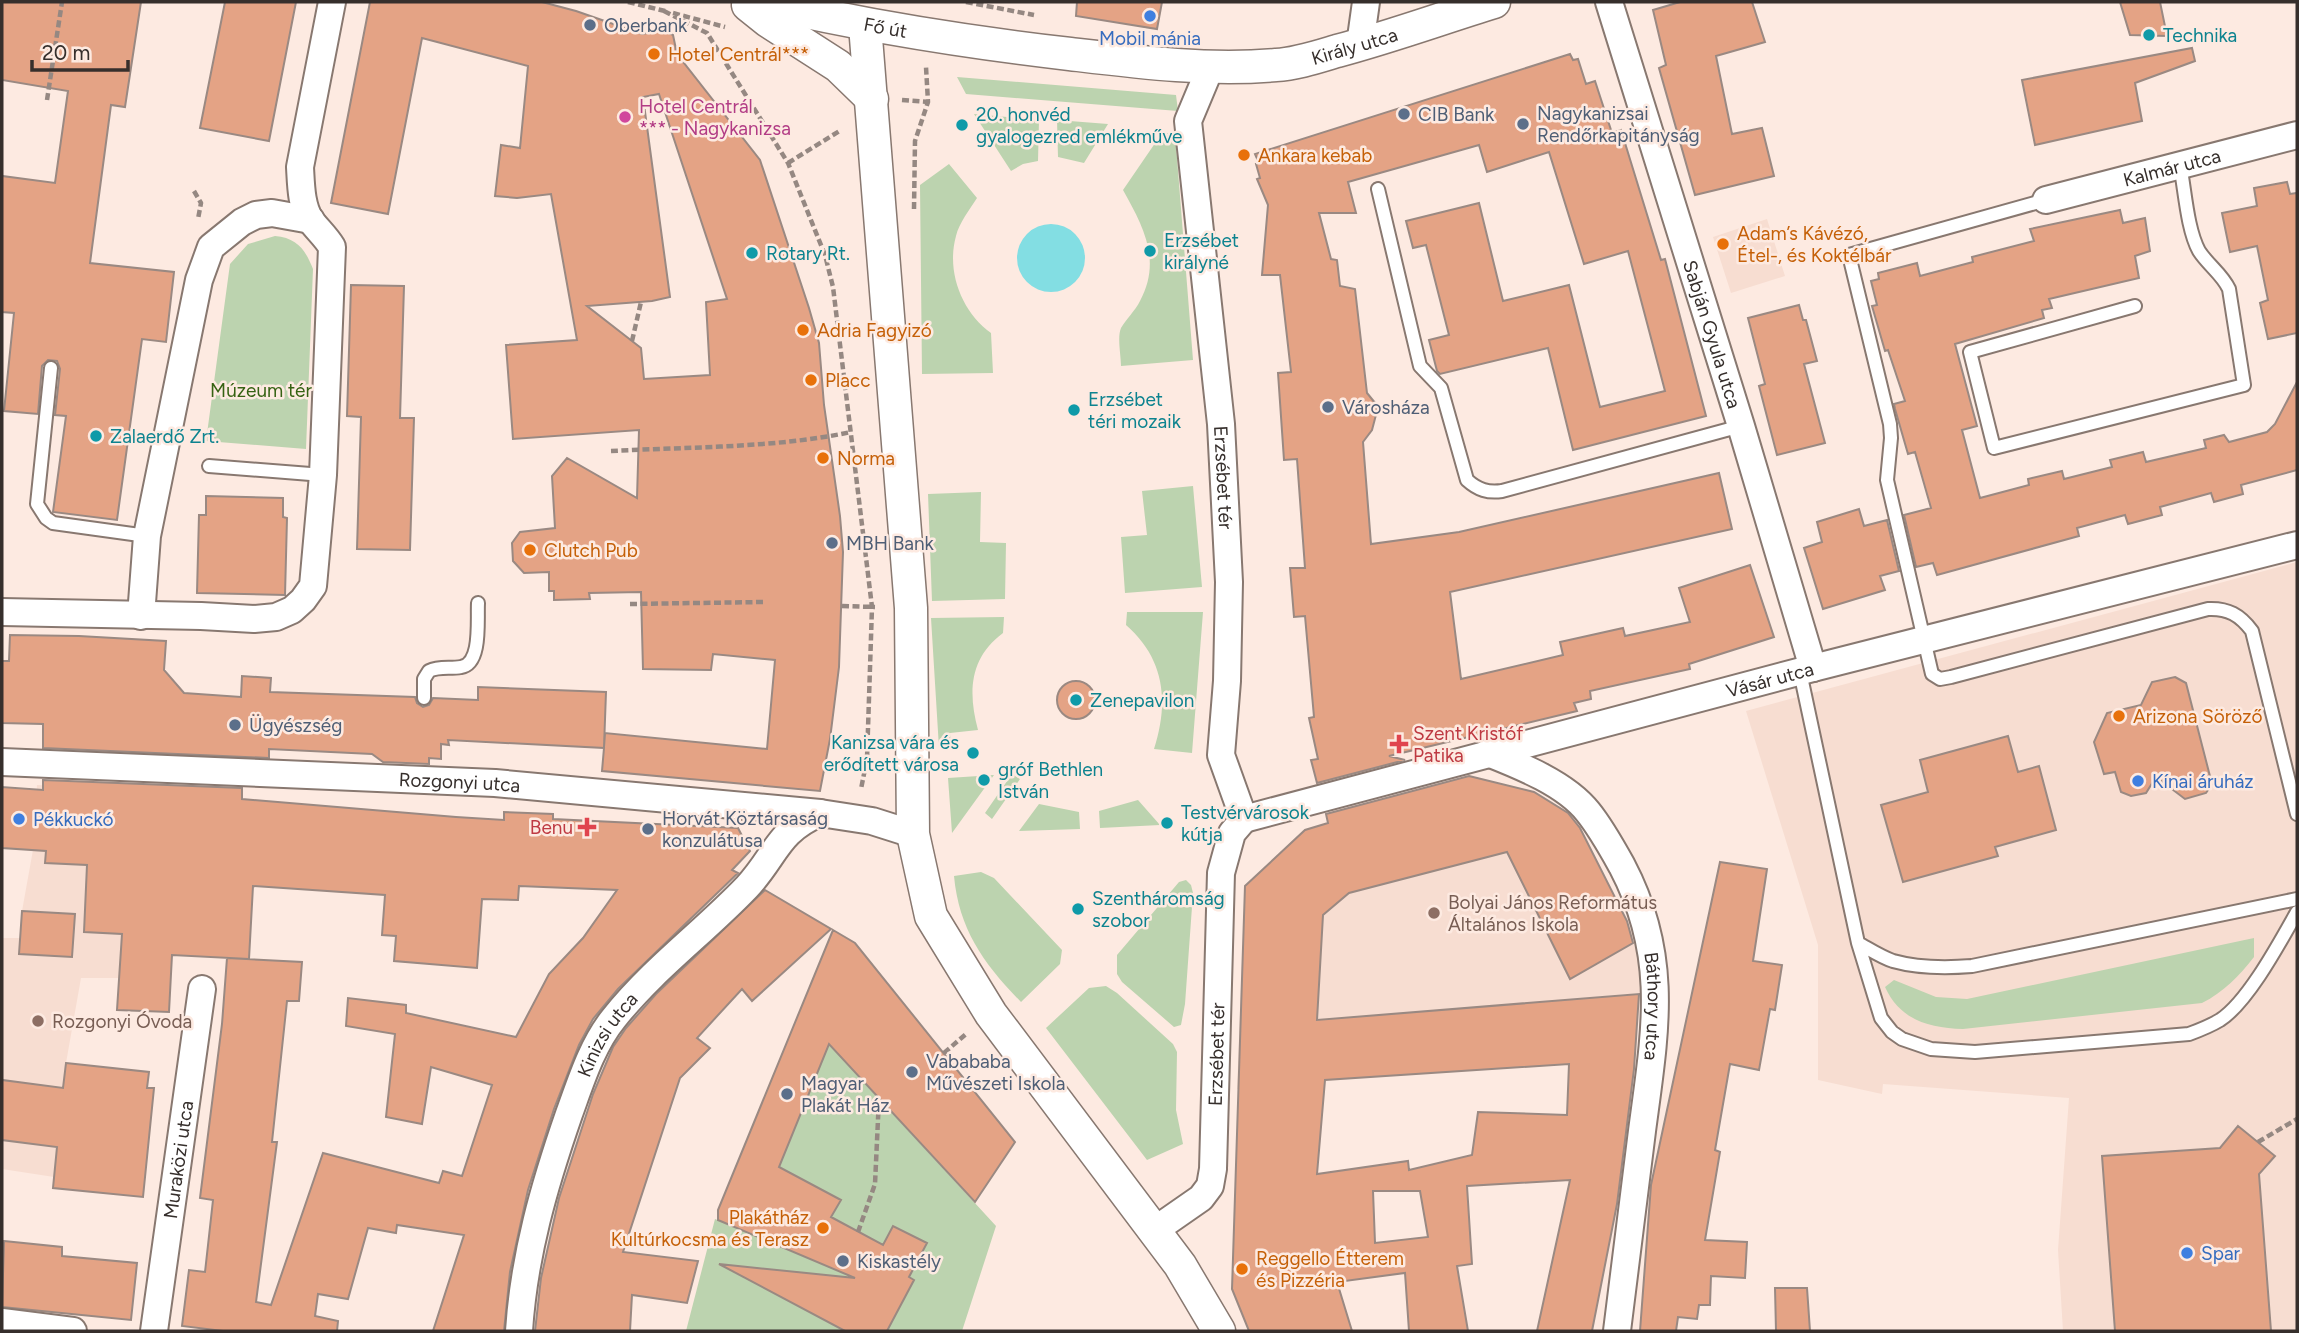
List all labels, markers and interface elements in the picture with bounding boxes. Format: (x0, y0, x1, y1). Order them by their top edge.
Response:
marker: Mobil mánia (1142, 8, 1158, 24)
street label: Fő út (862, 13, 909, 43)
place label: Oberbank (604, 14, 688, 37)
marker: Oberbank (582, 17, 598, 33)
street label: Király utca (1309, 23, 1401, 70)
place label: Technika (2163, 24, 2237, 47)
place label: Mobil mánia (1099, 27, 1201, 50)
marker: Technika (2141, 27, 2157, 43)
scale bar (32, 28, 128, 72)
text: 20 m (42, 40, 90, 65)
place label: Hotel Centrál*** (668, 43, 809, 66)
marker: Hotel Centrál*** (646, 46, 662, 62)
place label: Hotel Centrál *** - Nagykanizsa (639, 95, 791, 140)
place label: Nagykanizsai Rendőrkapitányság (1537, 102, 1700, 147)
place label: 20. honvéd gyalogezred emlékműve (976, 103, 1182, 148)
place label: CIB Bank (1418, 103, 1495, 126)
marker: CIB Bank (1396, 106, 1412, 122)
marker: Hotel Centrál *** - Nagykanizsa (617, 109, 633, 125)
marker: Nagykanizsai Rendőrkapitányság (1515, 116, 1531, 132)
marker: 20. honvéd gyalogezred emlékműve (954, 117, 970, 133)
place label: Ankara kebab (1258, 144, 1372, 167)
street label: Kalmár utca (2121, 144, 2223, 192)
marker: Ankara kebab (1236, 147, 1252, 163)
place label: Adam’s Kávézó, Étel-, és Koktélbár (1737, 222, 1892, 267)
place label: Erzsébet királyné (1164, 229, 1239, 274)
marker: Adam’s Kávézó, Étel-, és Koktélbár (1715, 236, 1731, 252)
place label: Rotary Rt. (766, 242, 850, 265)
marker: Erzsébet királyné (1142, 243, 1158, 259)
marker: Rotary Rt. (744, 245, 760, 261)
street label: Sabján Gyula utca (1678, 257, 1746, 411)
place label: Adria Fagyizó (817, 319, 932, 342)
marker: Adria Fagyizó (795, 322, 811, 338)
place label: Placc (825, 369, 870, 392)
marker: Placc (803, 372, 819, 388)
park label: Múzeum tér (210, 379, 312, 402)
place label: Erzsébet téri mozaik (1088, 388, 1182, 433)
place label: Városháza (1342, 396, 1430, 419)
marker: Városháza (1320, 399, 1336, 415)
marker: Erzsébet téri mozaik (1066, 402, 1082, 418)
place label: Zalaerdő Zrt. (110, 425, 219, 448)
street label: Erzsébet tér (1209, 425, 1237, 530)
marker: Zalaerdő Zrt. (88, 428, 104, 444)
place label: Norma (837, 447, 895, 470)
marker: Norma (815, 450, 831, 466)
place label: MBH Bank (846, 532, 935, 555)
marker: MBH Bank (824, 535, 840, 551)
place label: Clutch Pub (544, 539, 638, 562)
marker: Clutch Pub (522, 542, 538, 558)
street label: Vásár utca (1724, 657, 1816, 703)
place label: Zenepavilon (1090, 689, 1194, 712)
marker: Zenepavilon (1068, 692, 1084, 708)
place label: Arizona Söröző (2133, 705, 2263, 728)
marker: Arizona Söröző (2111, 708, 2127, 724)
place label: Ügyészség (249, 714, 342, 737)
marker: Ügyészség (227, 717, 243, 733)
place label: Szent Kristóf Patika (1413, 722, 1523, 767)
place label: Kanizsa vára és erődített városa (824, 731, 959, 776)
marker: Szent Kristóf Patika (1391, 736, 1407, 752)
marker: Kanizsa vára és erődített városa (965, 745, 981, 761)
place label: gróf Bethlen István (998, 758, 1103, 803)
street label: Rozgonyi utca (398, 768, 521, 797)
place label: Kínai áruház (2152, 770, 2254, 793)
marker: gróf Bethlen István (976, 772, 992, 788)
marker: Kínai áruház (2130, 773, 2146, 789)
place label: Testvérvárosok kútja (1181, 801, 1310, 846)
place label: Horvát Köztársaság konzulátusa (662, 807, 828, 852)
place label: Pékkuckó (33, 808, 114, 831)
marker: Pékkuckó (11, 811, 27, 827)
marker: Testvérvárosok kútja (1159, 815, 1175, 831)
place label: Benu (530, 816, 573, 839)
marker: Benu (579, 819, 595, 835)
marker: Horvát Köztársaság konzulátusa (640, 821, 656, 837)
place label: Szentháromság szobor (1092, 887, 1225, 932)
place label: Bolyai János Református Általános Iskola (1448, 891, 1657, 936)
marker: Szentháromság szobor (1070, 901, 1086, 917)
marker: Bolyai János Református Általános Iskola (1426, 905, 1442, 921)
street label: Báthory utca (1639, 951, 1666, 1062)
street label: Kinizsi utca (573, 988, 643, 1080)
street label: Erzsébet tér (1204, 1002, 1230, 1106)
place label: Rozgonyi Óvoda (52, 1010, 192, 1033)
marker: Rozgonyi Óvoda (30, 1013, 46, 1029)
place label: Vabababa Művészeti Iskola (926, 1050, 1065, 1095)
marker: Vabababa Művészeti Iskola (904, 1064, 920, 1080)
place label: Magyar Plakát Ház (801, 1072, 890, 1117)
marker: Magyar Plakát Ház (779, 1086, 795, 1102)
street label: Muraközi utca (159, 1099, 198, 1220)
place label: Plakátház Kultúrkocsma és Terasz (611, 1206, 809, 1251)
marker: Plakátház Kultúrkocsma és Terasz (815, 1220, 831, 1236)
place label: Spar (2201, 1242, 2241, 1265)
marker: Spar (2179, 1245, 2195, 1261)
place label: Reggello Étterem és Pizzéria (1256, 1247, 1404, 1292)
place label: Kiskastély (857, 1250, 941, 1273)
marker: Kiskastély (835, 1253, 851, 1269)
marker: Reggello Étterem és Pizzéria (1234, 1261, 1250, 1277)

